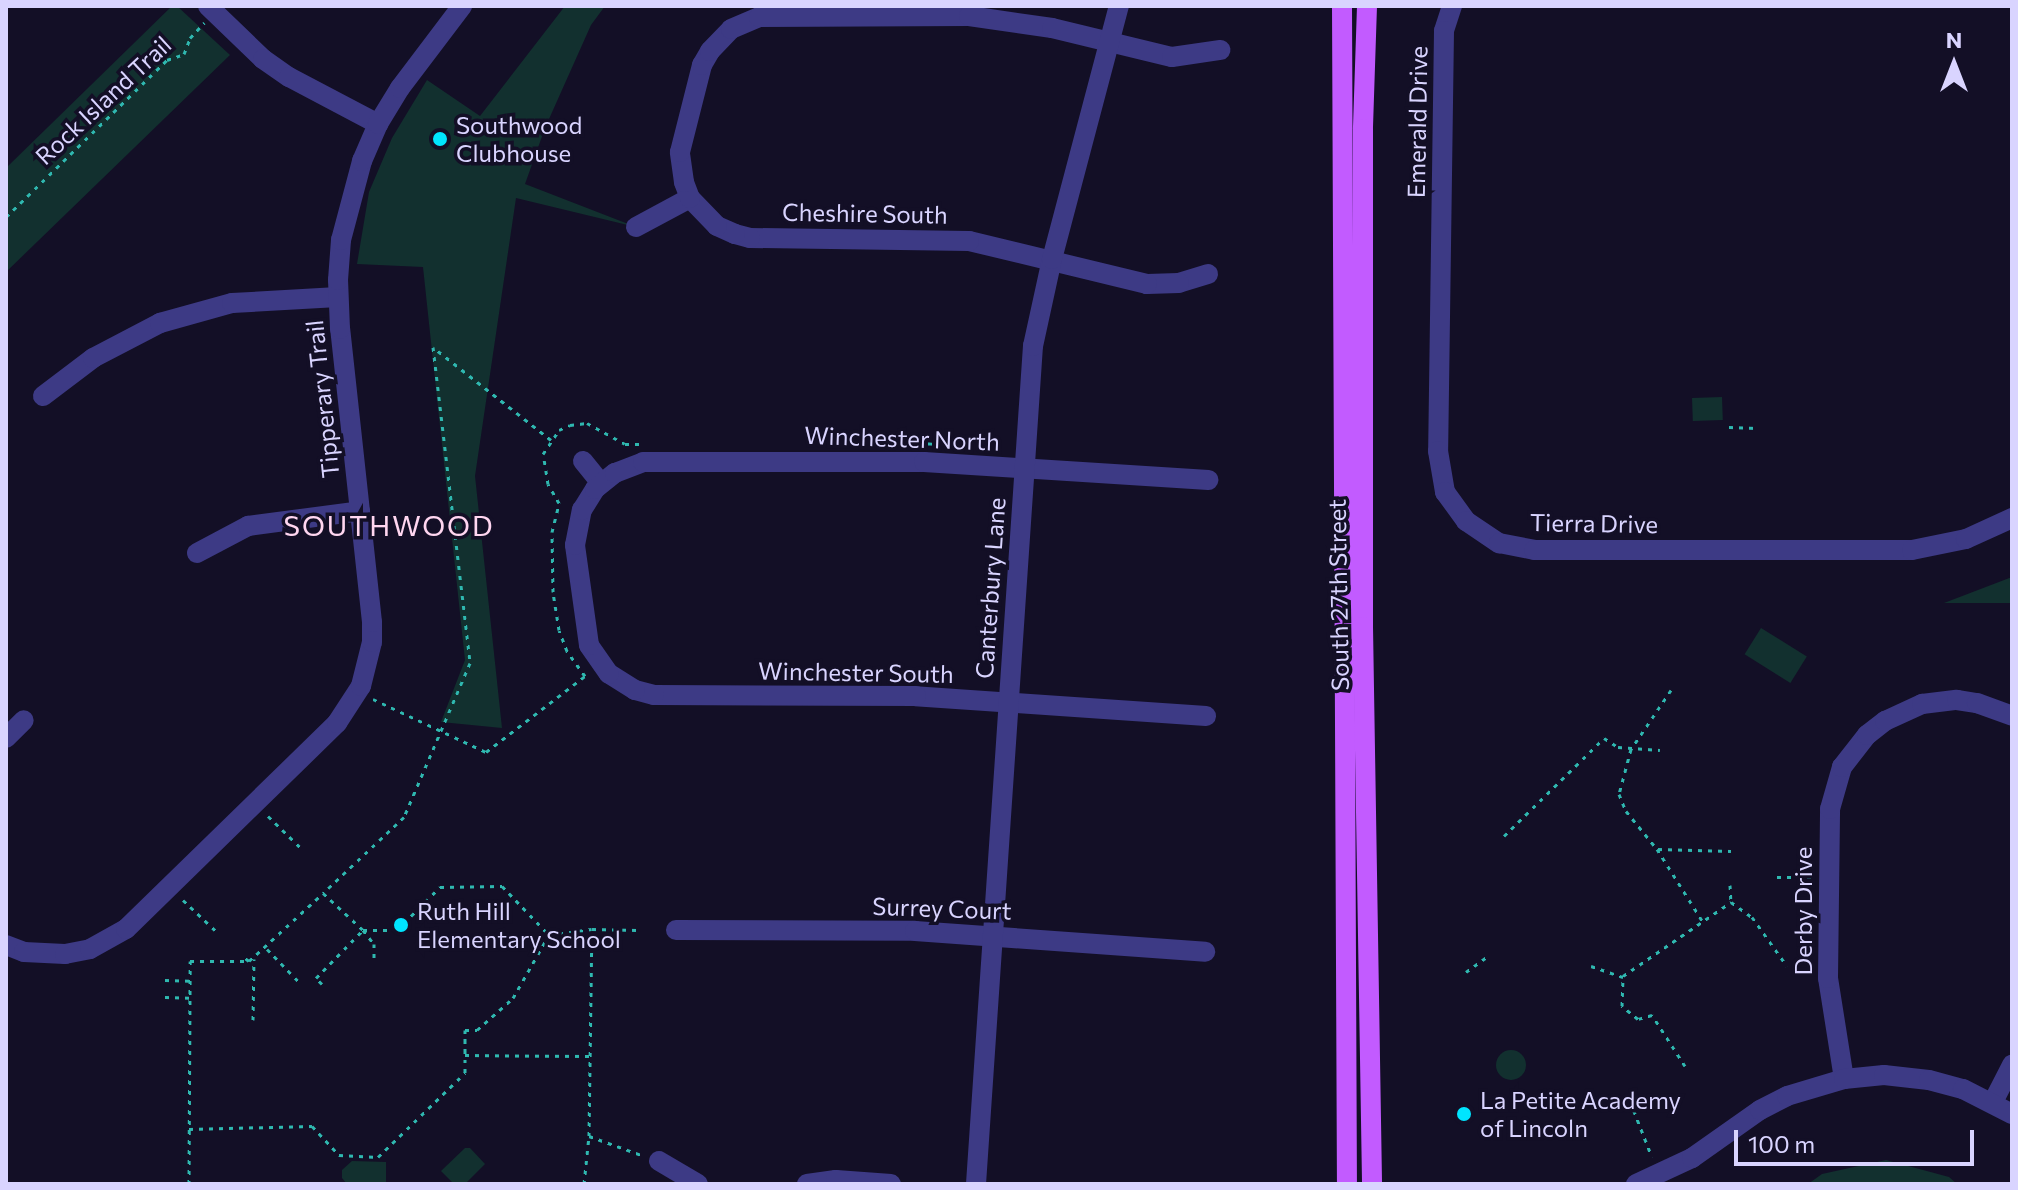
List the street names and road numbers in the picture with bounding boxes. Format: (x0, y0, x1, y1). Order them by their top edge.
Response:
street label: Rock Island Trail (29, 30, 177, 170)
street label: Emerald Drive (1401, 46, 1433, 198)
street label: Cheshire South (782, 197, 948, 229)
street label: Tipperary Trail (299, 319, 345, 479)
street label: Winchester North (804, 420, 1000, 456)
street label: Canterbury Lane (969, 496, 1011, 680)
street label: South 27th Street (1322, 499, 1354, 691)
street label: Tierra Drive (1530, 507, 1658, 539)
street label: Winchester South (758, 656, 954, 688)
street label: Derby Drive (1789, 847, 1817, 975)
street label: Surrey Court (872, 891, 1012, 925)

